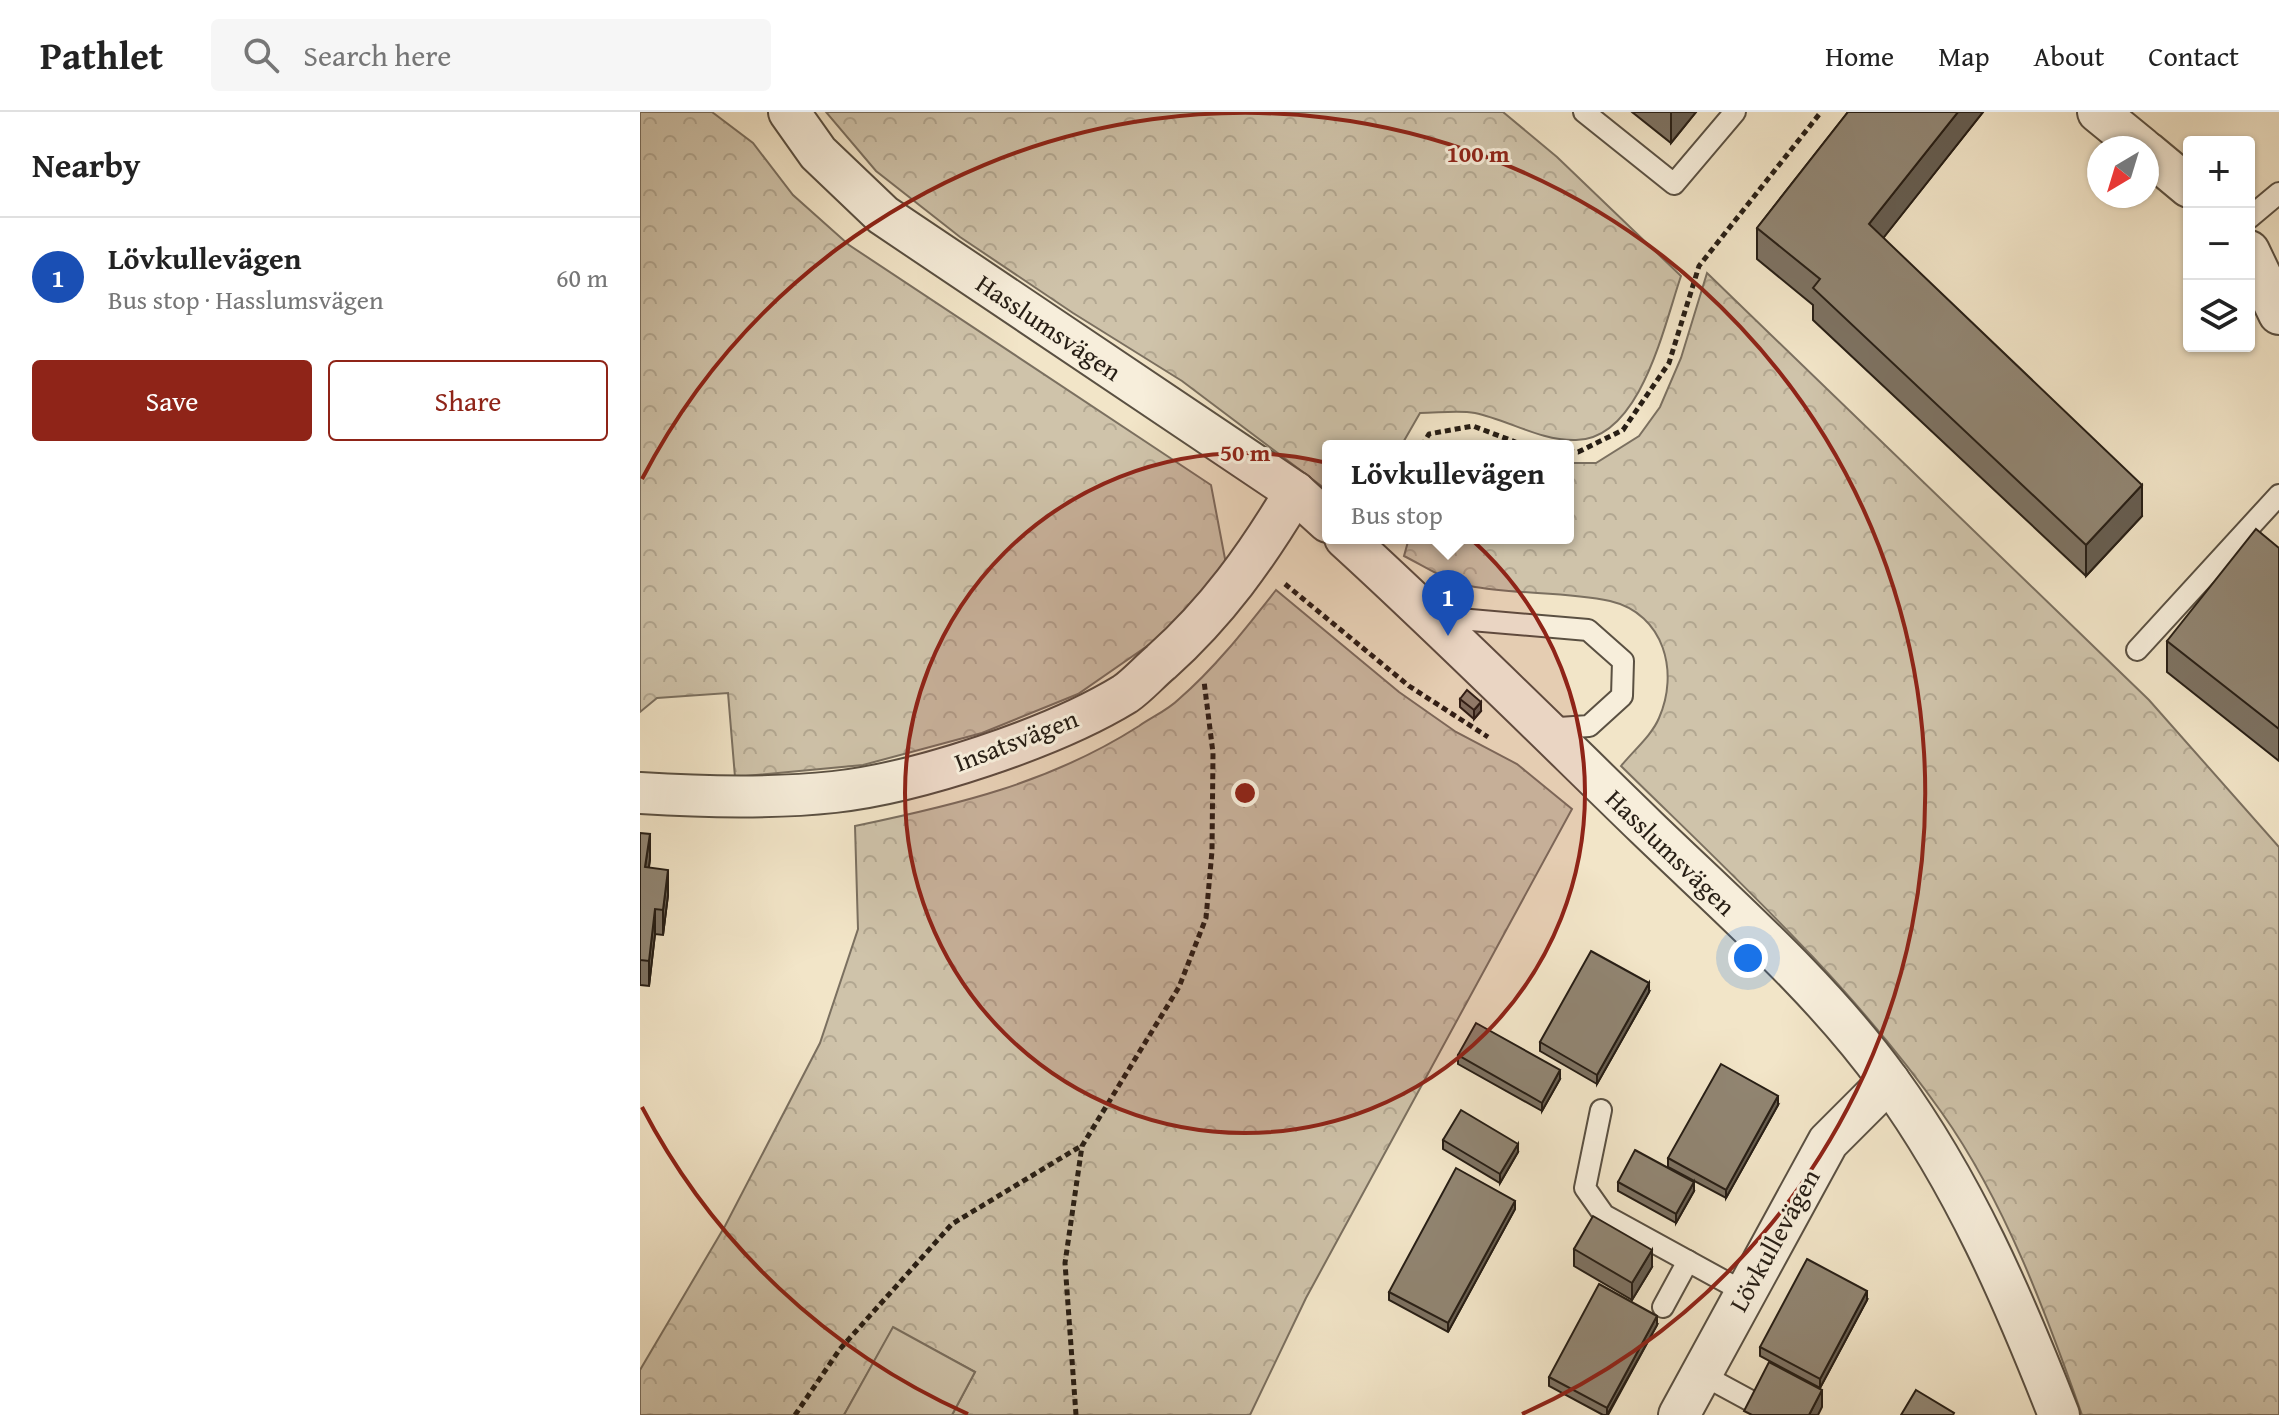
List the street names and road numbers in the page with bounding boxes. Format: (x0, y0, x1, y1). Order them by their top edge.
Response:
street label: Hasslumsvägen (968, 264, 1130, 390)
street label: Insatsvägen (948, 698, 1084, 781)
street label: Hasslumsvägen (1597, 780, 1745, 925)
street label: Lövkullevägen (1719, 1161, 1830, 1319)

